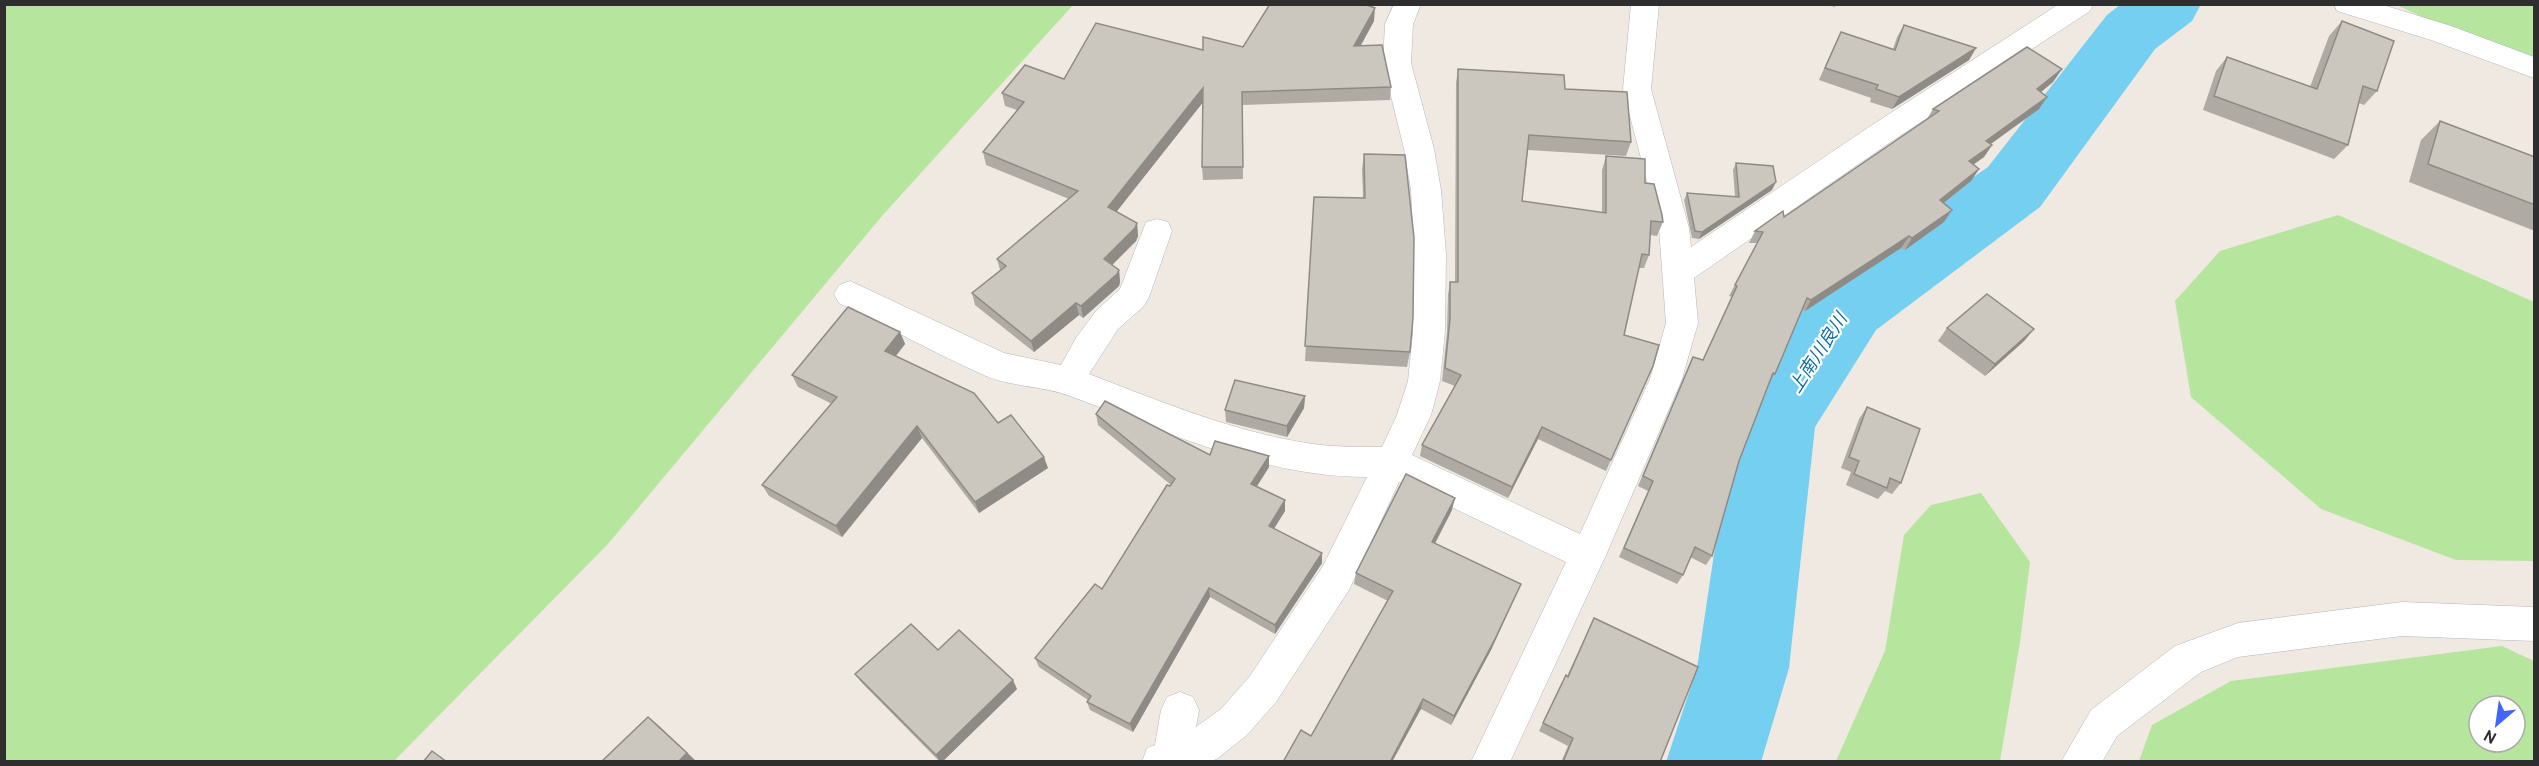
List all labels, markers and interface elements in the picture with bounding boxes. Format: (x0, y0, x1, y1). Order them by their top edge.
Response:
water label: 上南川良川 (1785, 308, 1855, 398)
north arrow (2467, 694, 2527, 754)
text: N (2481, 724, 2501, 747)

